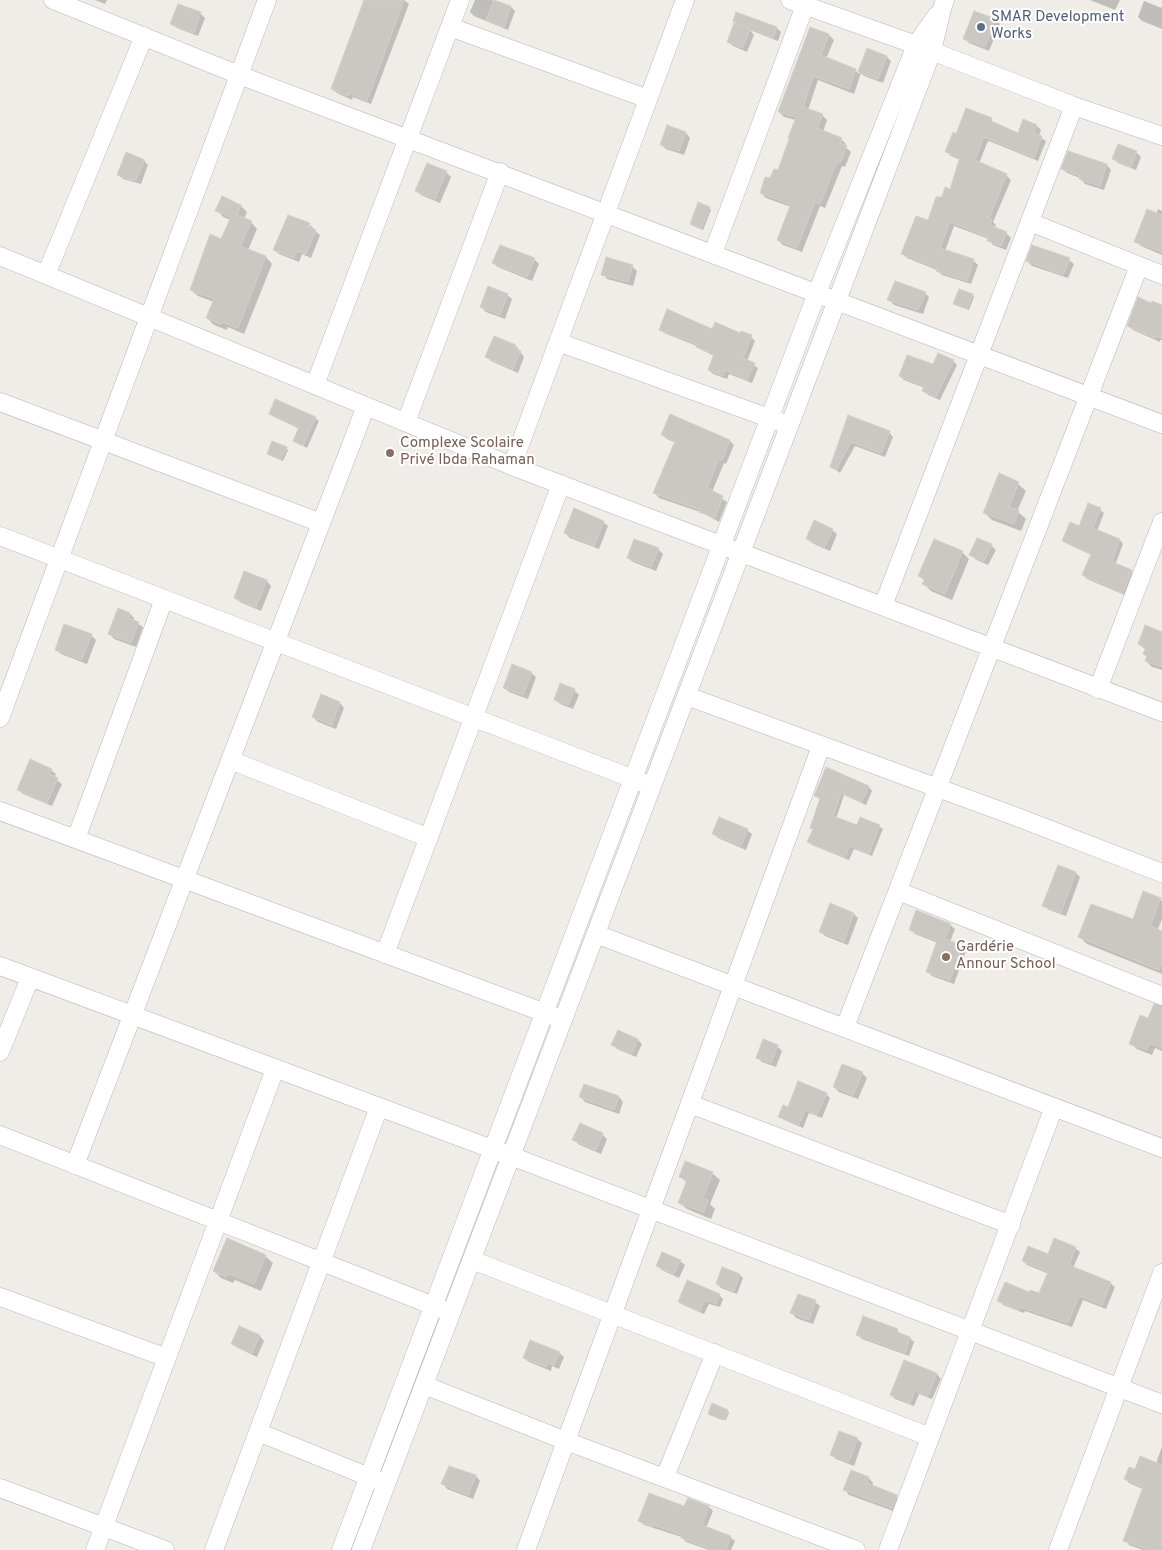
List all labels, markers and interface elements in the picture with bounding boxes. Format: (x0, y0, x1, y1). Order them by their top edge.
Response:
place label: SMAR Development Works (991, 9, 1124, 44)
marker: SMAR Development Works (975, 21, 987, 33)
place label: Complexe Scolaire Privé Ibda Rahaman (400, 435, 535, 470)
marker: Complexe Scolaire Privé Ibda Rahaman (384, 447, 396, 459)
place label: Gardérie Annour School (956, 939, 1056, 974)
marker: Gardérie Annour School (940, 951, 952, 963)

